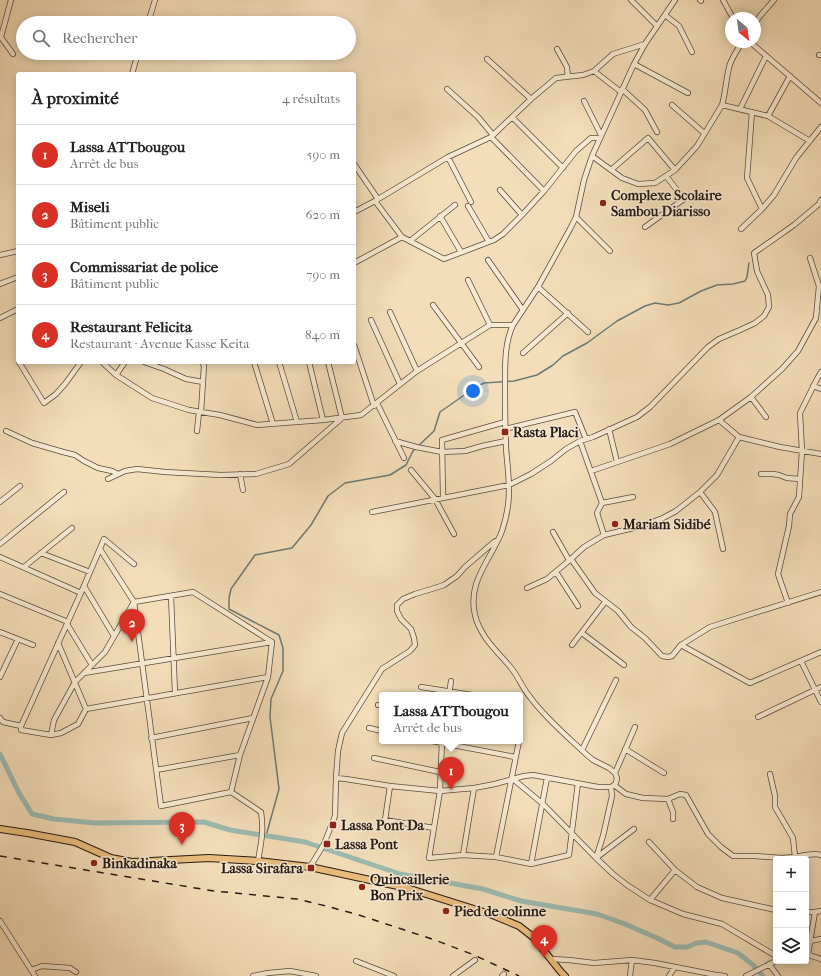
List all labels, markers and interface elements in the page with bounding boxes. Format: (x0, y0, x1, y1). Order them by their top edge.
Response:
north arrow (725, 12, 761, 48)
search box (16, 16, 356, 60)
icon: search (30, 27, 52, 49)
text: Rechercher (62, 29, 137, 47)
text: À proximité (32, 88, 119, 108)
text: 4 résultats (282, 91, 340, 106)
text: Lassa ATTbougou (70, 138, 185, 156)
text: 1 (43, 147, 47, 162)
text: 590 m (307, 147, 340, 162)
text: Arrêt de bus (70, 156, 138, 171)
place label: Complexe Scolaire Sambou Diarisso (611, 187, 722, 220)
text: Miseli (70, 198, 110, 216)
marker: Complexe Scolaire Sambou Diarisso (598, 198, 608, 208)
text: 2 (42, 207, 48, 222)
text: 620 m (306, 207, 340, 222)
text: Bâtiment public (70, 216, 159, 231)
text: Commissariat de police (70, 258, 218, 276)
text: 3 (42, 267, 48, 282)
text: 790 m (306, 267, 340, 282)
text: Bâtiment public (70, 276, 159, 291)
text: Restaurant Felicita (70, 318, 192, 336)
text: 4 (41, 327, 49, 342)
text: 840 m (305, 327, 340, 342)
text: Restaurant · Avenue Kasse Keita (70, 336, 250, 351)
your location (463, 381, 483, 401)
place label: Rasta Placi (513, 424, 579, 441)
marker: Rasta Placi (500, 427, 510, 437)
place label: Mariam Sidibé (622, 516, 711, 533)
marker: Mariam Sidibé (610, 519, 620, 529)
pin: 2 (119, 609, 145, 642)
popup (379, 692, 523, 744)
text: Lassa ATTbougou (393, 702, 509, 720)
text: Arrêt de bus (393, 720, 462, 735)
pin: 1 (438, 757, 464, 790)
pin: 3 (169, 812, 195, 845)
place label: Lassa Pont Da (341, 817, 425, 834)
marker: Lassa Pont Da (328, 820, 338, 830)
place label: Lassa Pont (335, 836, 399, 853)
marker: Lassa Pont (322, 839, 332, 849)
place label: Binkadinaka (102, 855, 178, 872)
map controls (773, 856, 809, 964)
button: + (773, 856, 809, 892)
marker: Binkadinaka (89, 858, 99, 868)
place label: Lassa Sirafara (221, 860, 304, 877)
marker: Lassa Sirafara (306, 863, 316, 873)
place label: Quincaillerie Bon Prix (370, 871, 449, 904)
marker: Quincaillerie Bon Prix (357, 882, 367, 892)
button: − (773, 892, 809, 928)
place label: Pied de colinne (454, 903, 546, 920)
marker: Pied de colinne (441, 906, 451, 916)
pin: 4 (531, 925, 557, 958)
button: layers (773, 928, 809, 964)

